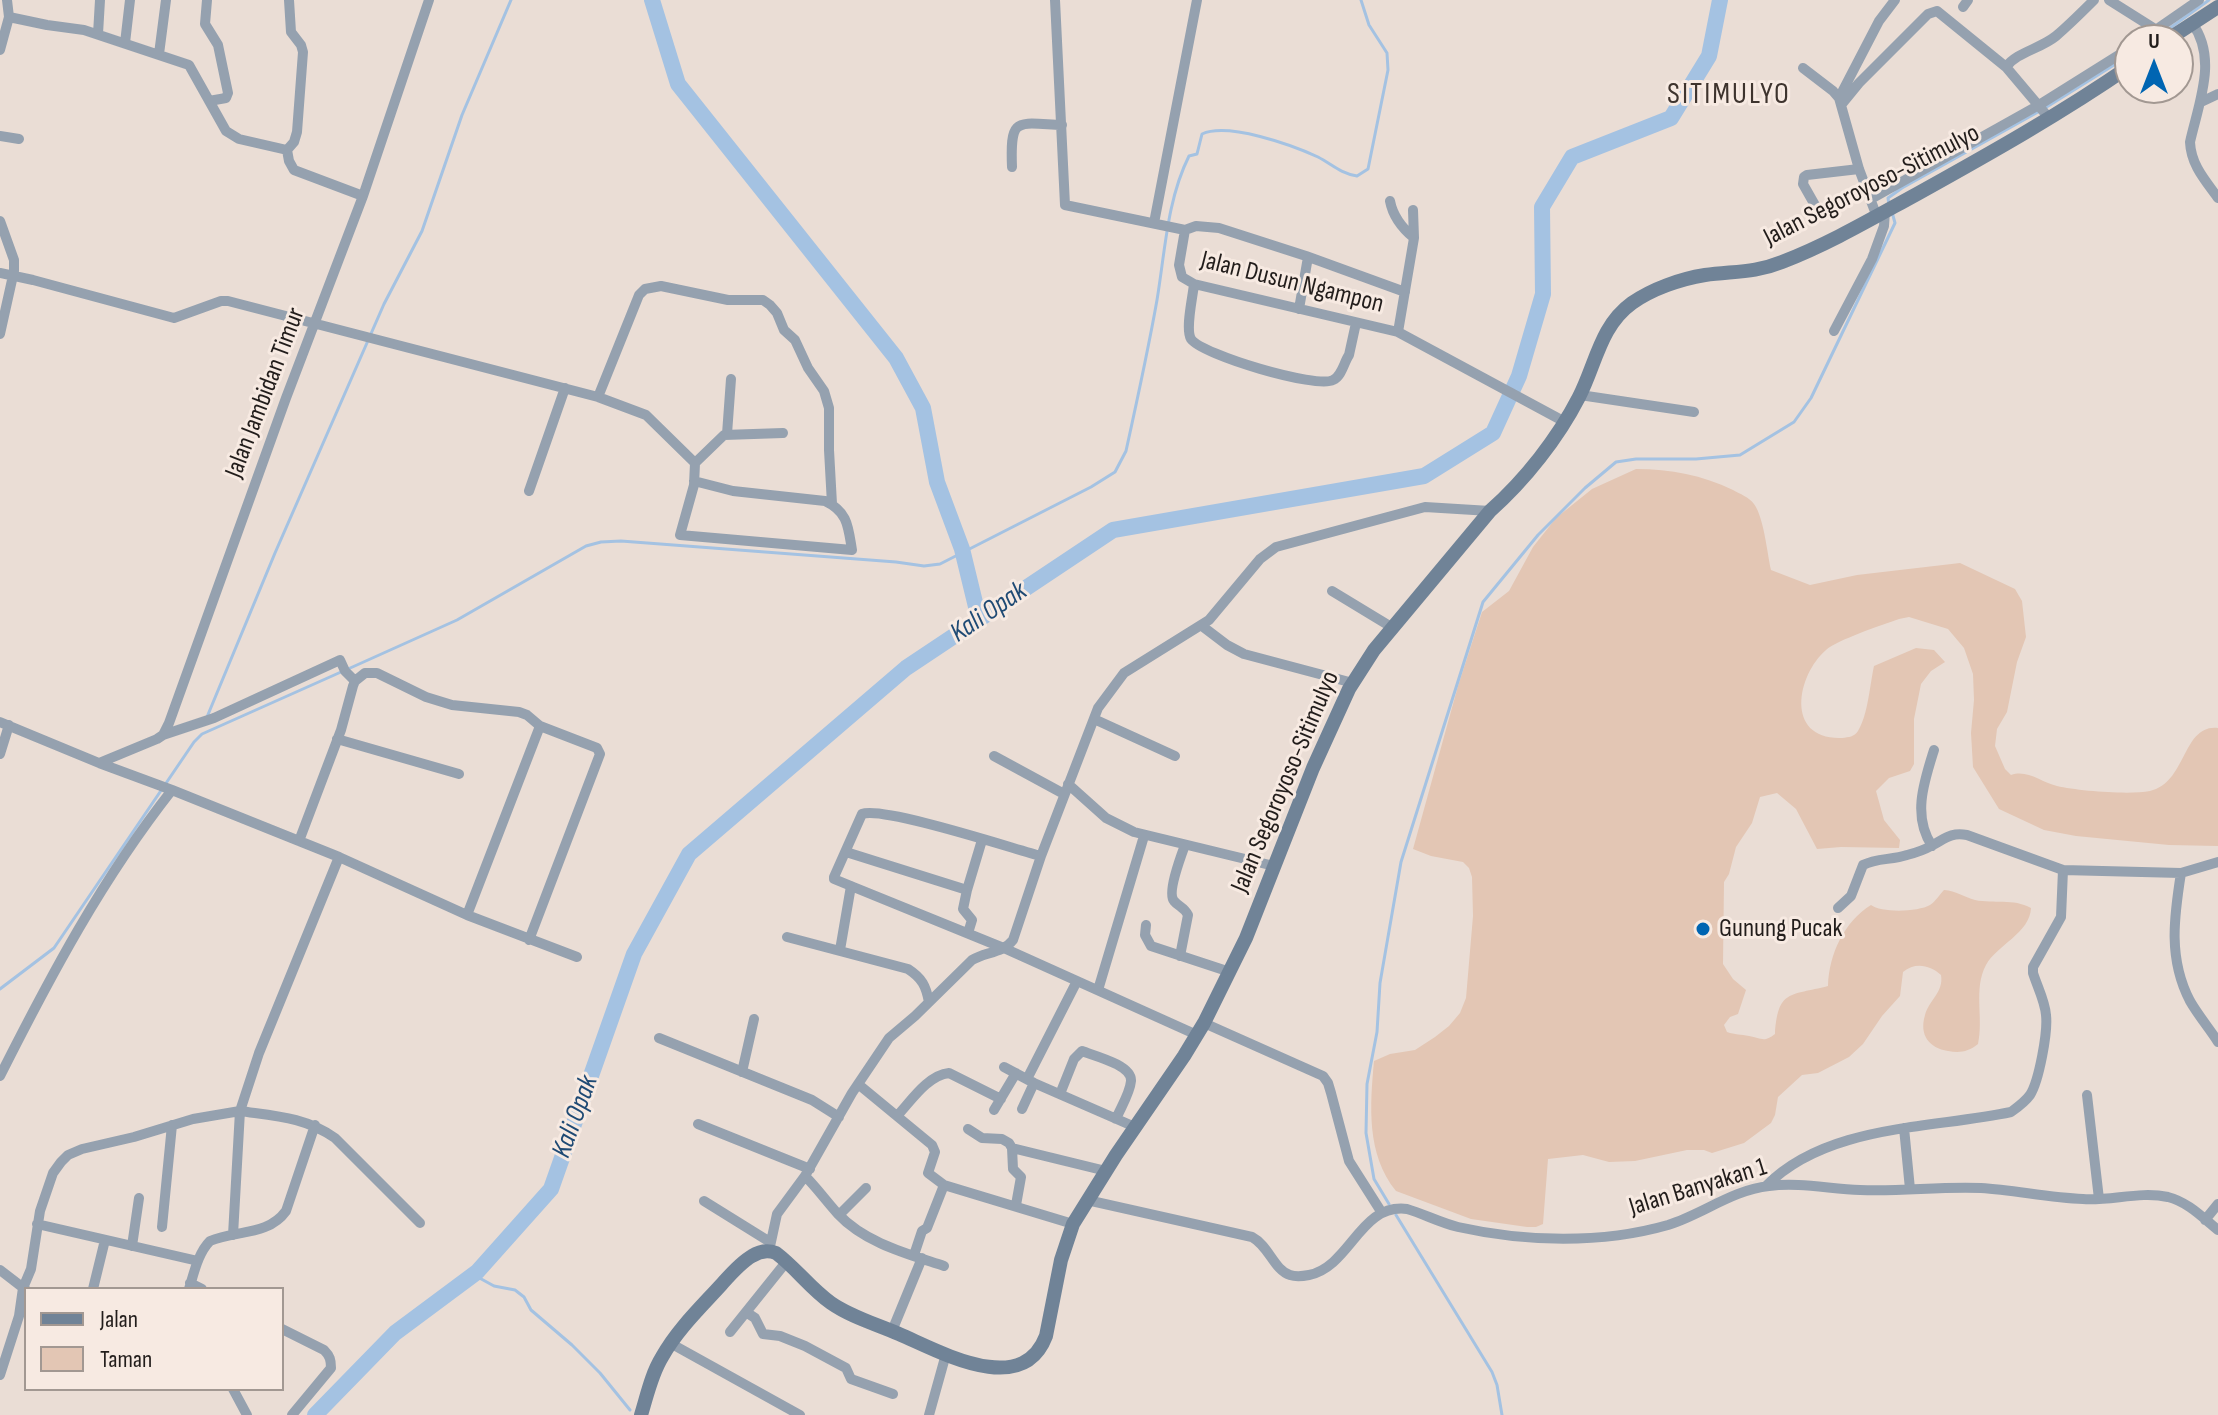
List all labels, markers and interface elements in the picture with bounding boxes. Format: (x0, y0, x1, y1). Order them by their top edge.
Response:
north arrow (2114, 24, 2194, 104)
text: U (2148, 28, 2160, 55)
district label: SITIMULYO (1667, 77, 1791, 113)
street label: Jalan Segoroyoso-Sitimulyo (1759, 118, 1985, 254)
street label: Jalan Dusun Ngampon (1197, 245, 1387, 321)
street label: Jalan Jambidan Timur (219, 304, 313, 482)
water label: Kali Opak (944, 575, 1034, 651)
street label: Jalan Segoroyoso-Sitimulyo (1225, 667, 1347, 897)
place label: Gunung Pucak (1719, 913, 1842, 945)
marker: Gunung Pucak (1694, 920, 1712, 938)
water label: Kali Opak (546, 1071, 606, 1163)
street label: Jalan Banyakan 1 (1625, 1152, 1771, 1224)
legend (24, 1287, 284, 1391)
text: Jalan (100, 1305, 138, 1334)
text: Taman (100, 1345, 152, 1374)

